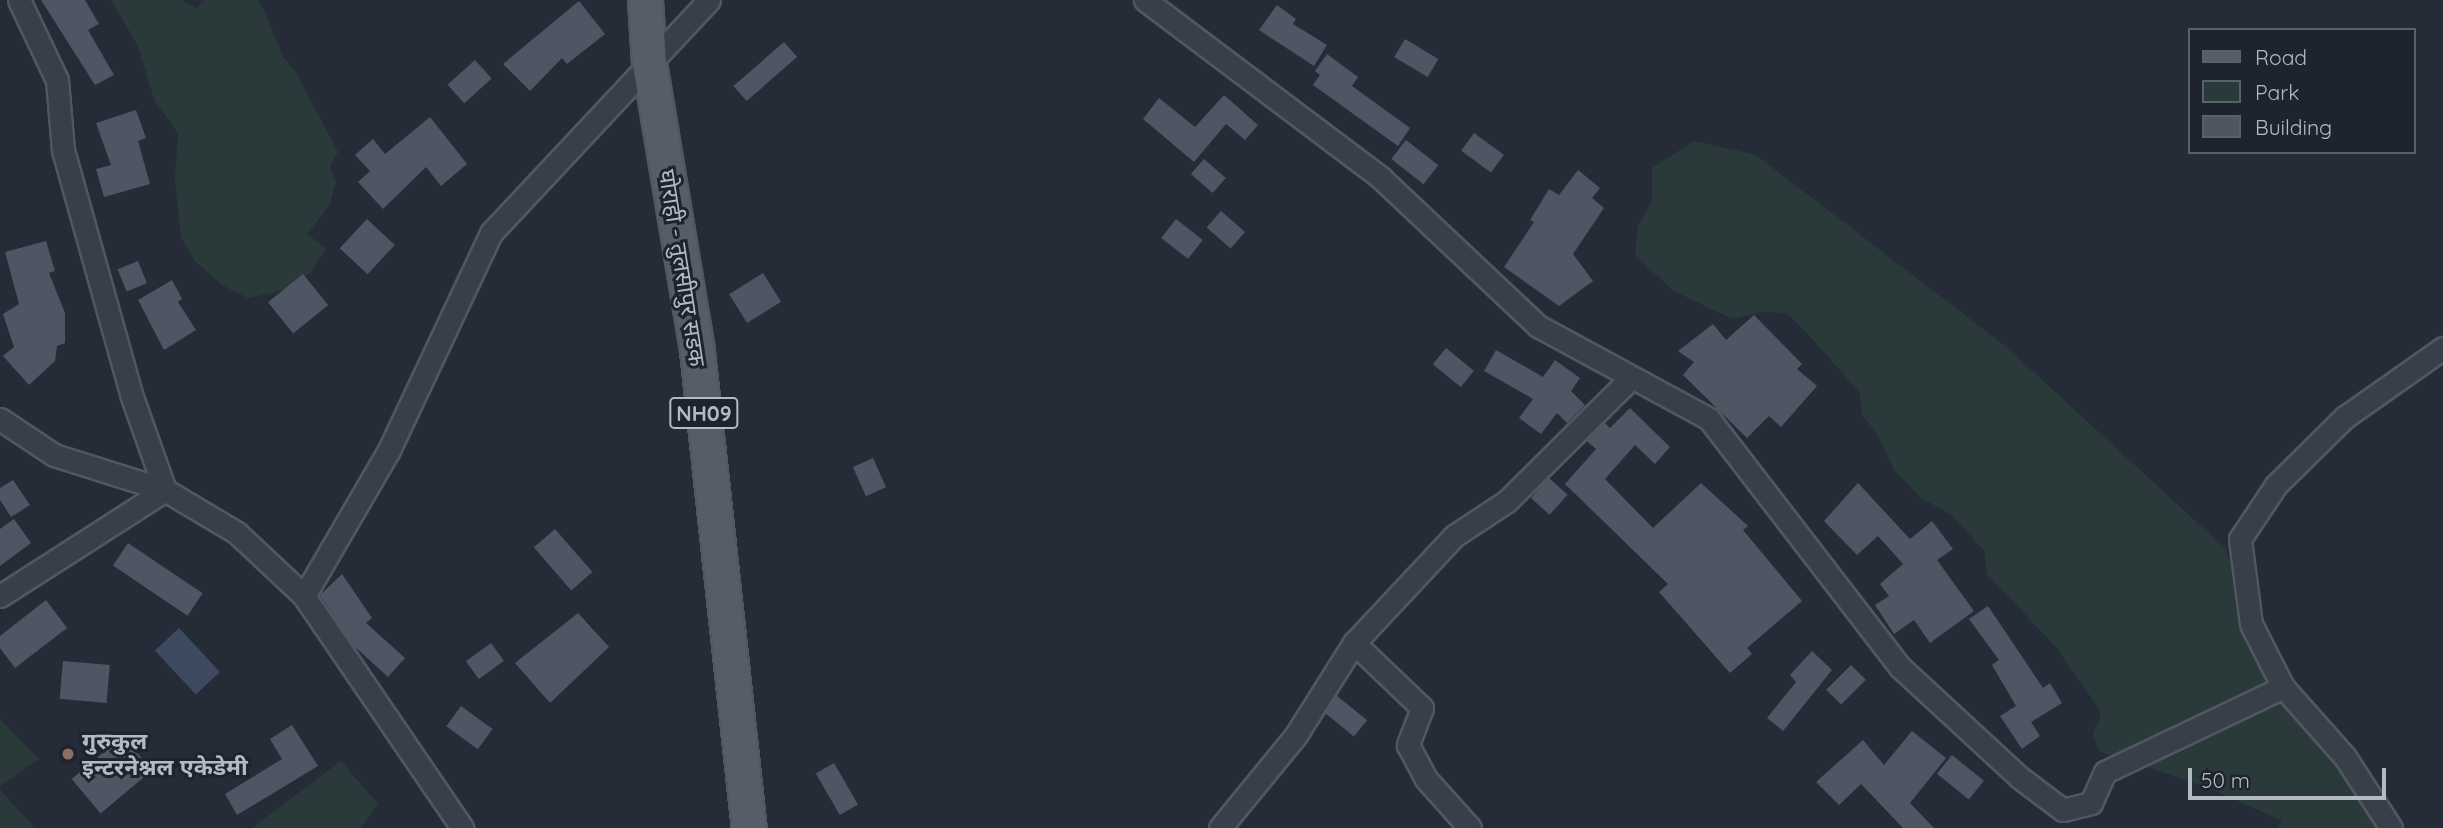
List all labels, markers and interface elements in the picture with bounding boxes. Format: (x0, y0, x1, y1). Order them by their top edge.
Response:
legend (2188, 28, 2415, 154)
text: Road (2255, 44, 2307, 70)
text: Park (2255, 79, 2299, 105)
text: Building (2255, 114, 2332, 140)
street label: घोराही - तुलसीपुर सडक (653, 168, 711, 368)
road number: NH09 (669, 396, 739, 430)
place label: गुरुकुल इन्टरनेश्नल एकेडेमी (82, 727, 248, 781)
marker: गुरुकुल इन्टरनेश्नल एकेडेमी (60, 746, 76, 762)
scale bar (2191, 754, 2389, 798)
text: 50 m (2201, 767, 2250, 793)

